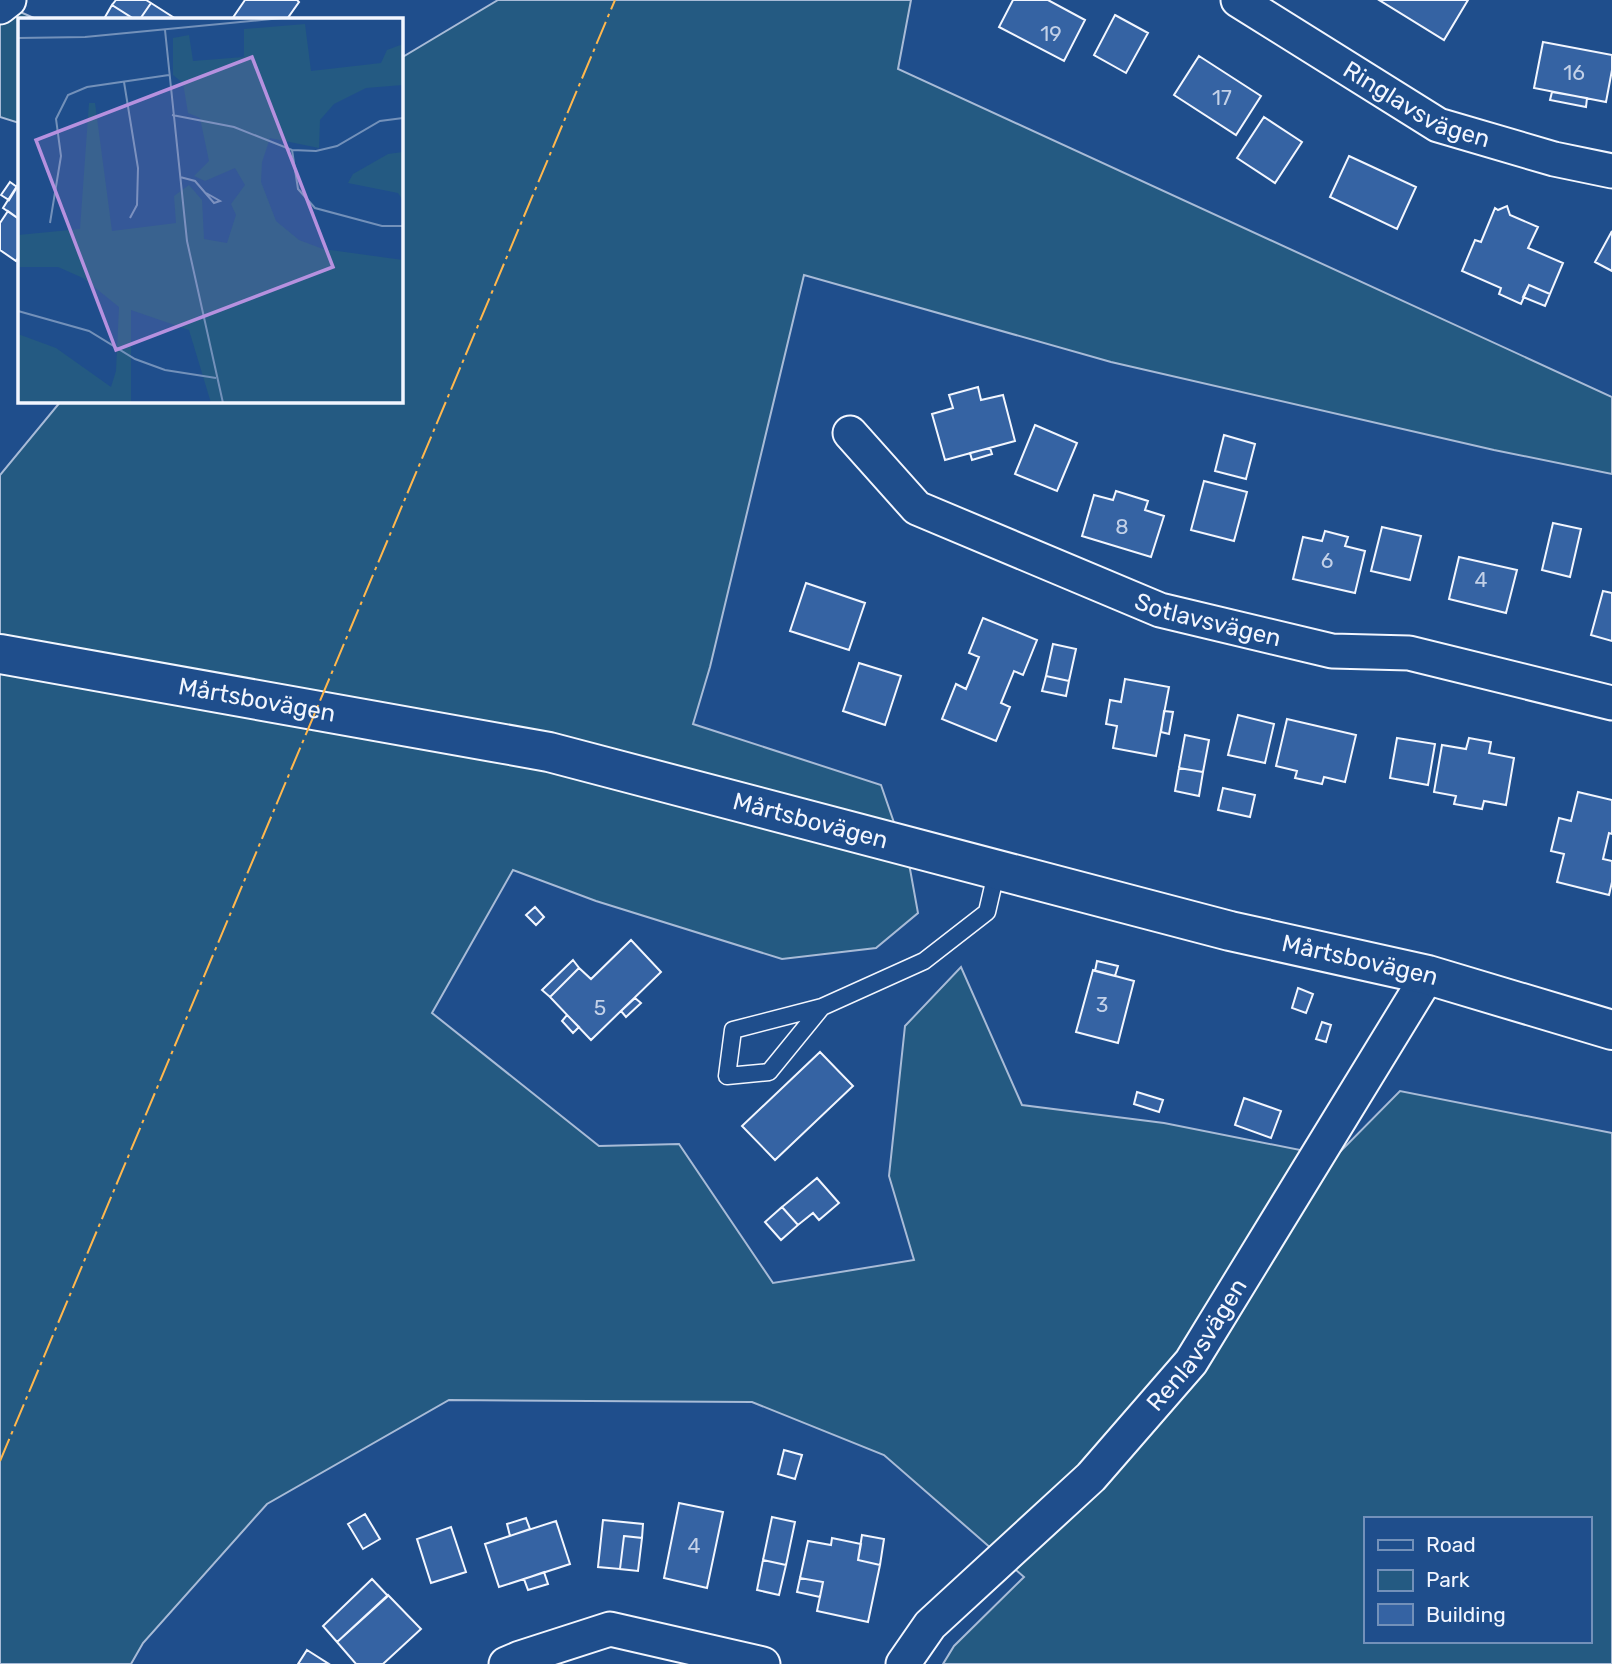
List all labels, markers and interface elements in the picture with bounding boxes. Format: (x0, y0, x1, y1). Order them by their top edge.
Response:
inset map (18, 18, 402, 402)
house number: 19 (1040, 21, 1062, 46)
street label: Ringlavsvägen (1338, 55, 1493, 153)
house number: 16 (1563, 60, 1585, 85)
house number: 17 (1212, 85, 1232, 110)
house number: 8 (1115, 514, 1129, 539)
house number: 6 (1321, 548, 1333, 573)
house number: 4 (1474, 567, 1488, 592)
street label: Sotlavsvägen (1131, 587, 1284, 652)
street label: Mårtsbovägen (176, 672, 338, 728)
street label: Mårtsbovägen (730, 787, 891, 854)
street label: Mårtsbovägen (1279, 929, 1442, 991)
house number: 3 (1096, 992, 1108, 1017)
house number: 5 (594, 995, 606, 1020)
street label: Renlavsvägen (1141, 1273, 1253, 1417)
legend (1364, 1517, 1591, 1643)
text: Road (1426, 1532, 1476, 1557)
house number: 4 (687, 1533, 701, 1558)
text: Park (1426, 1567, 1470, 1592)
text: Building (1426, 1602, 1506, 1627)

